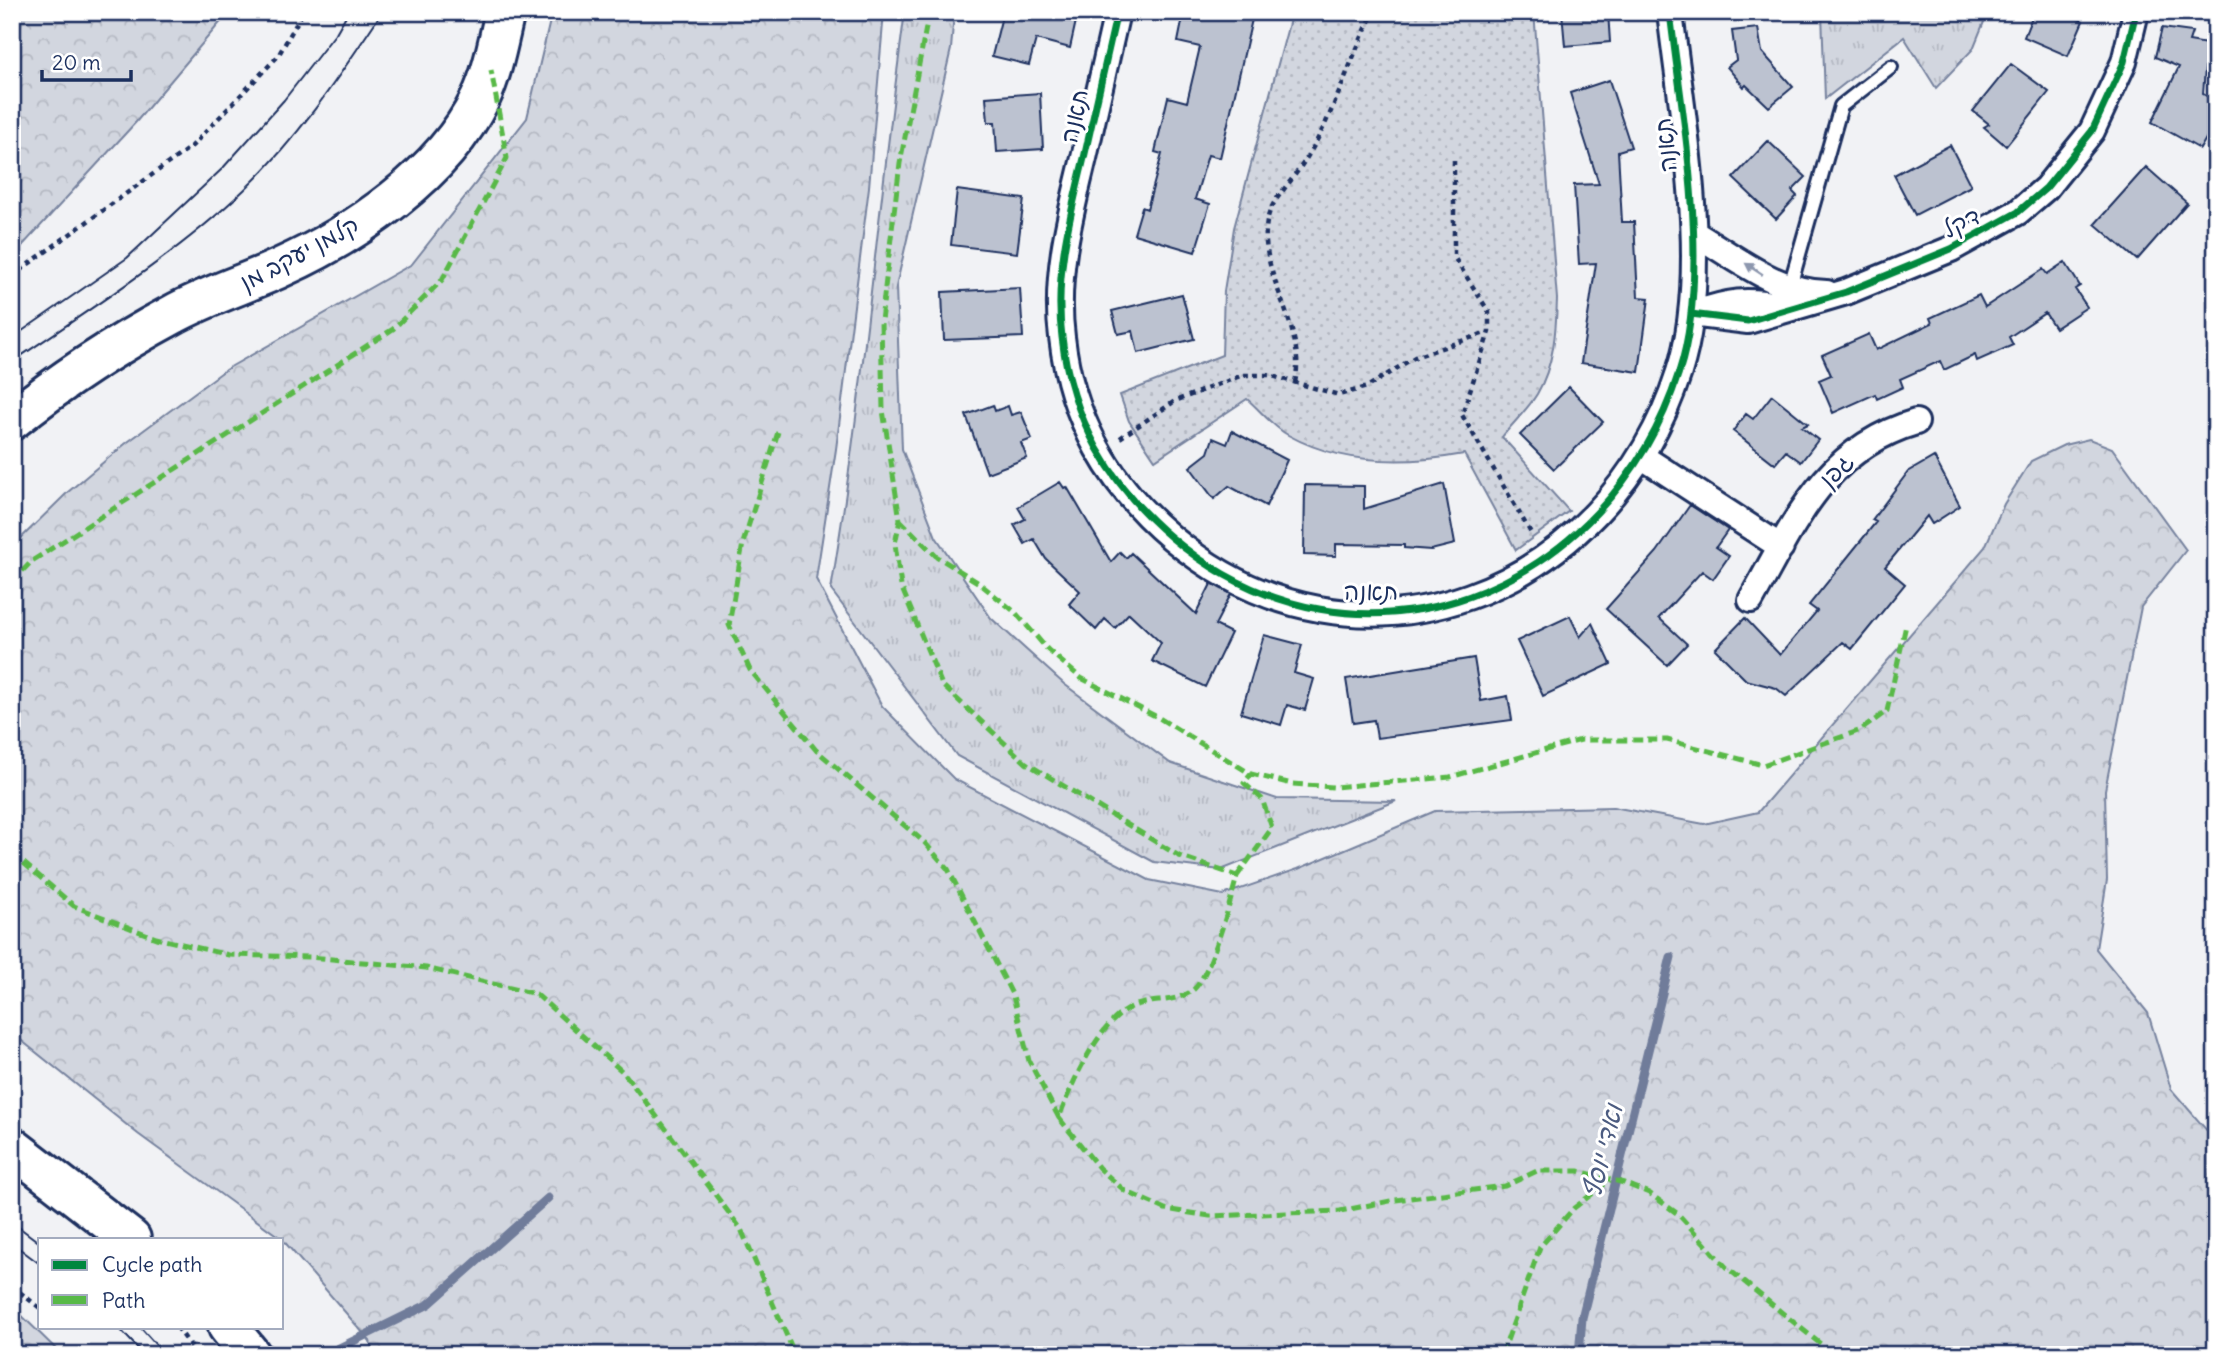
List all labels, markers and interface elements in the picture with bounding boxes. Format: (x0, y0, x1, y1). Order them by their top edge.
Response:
scale bar (42, 38, 131, 82)
text: 20 m (52, 49, 101, 76)
street label: תאנה (1053, 86, 1095, 146)
street label: תאנה (1647, 116, 1683, 174)
street label: דקל (1937, 200, 1985, 244)
street label: קלמן יעקב מן (234, 209, 364, 298)
one-way arrow (1745, 262, 1763, 276)
street label: גפן (1813, 446, 1860, 494)
street label: תאנה (1343, 576, 1399, 606)
water label: ואדי יוסף (1574, 1099, 1630, 1201)
legend (38, 1238, 284, 1328)
text: Cycle path (102, 1251, 202, 1278)
text: Path (102, 1287, 145, 1314)

